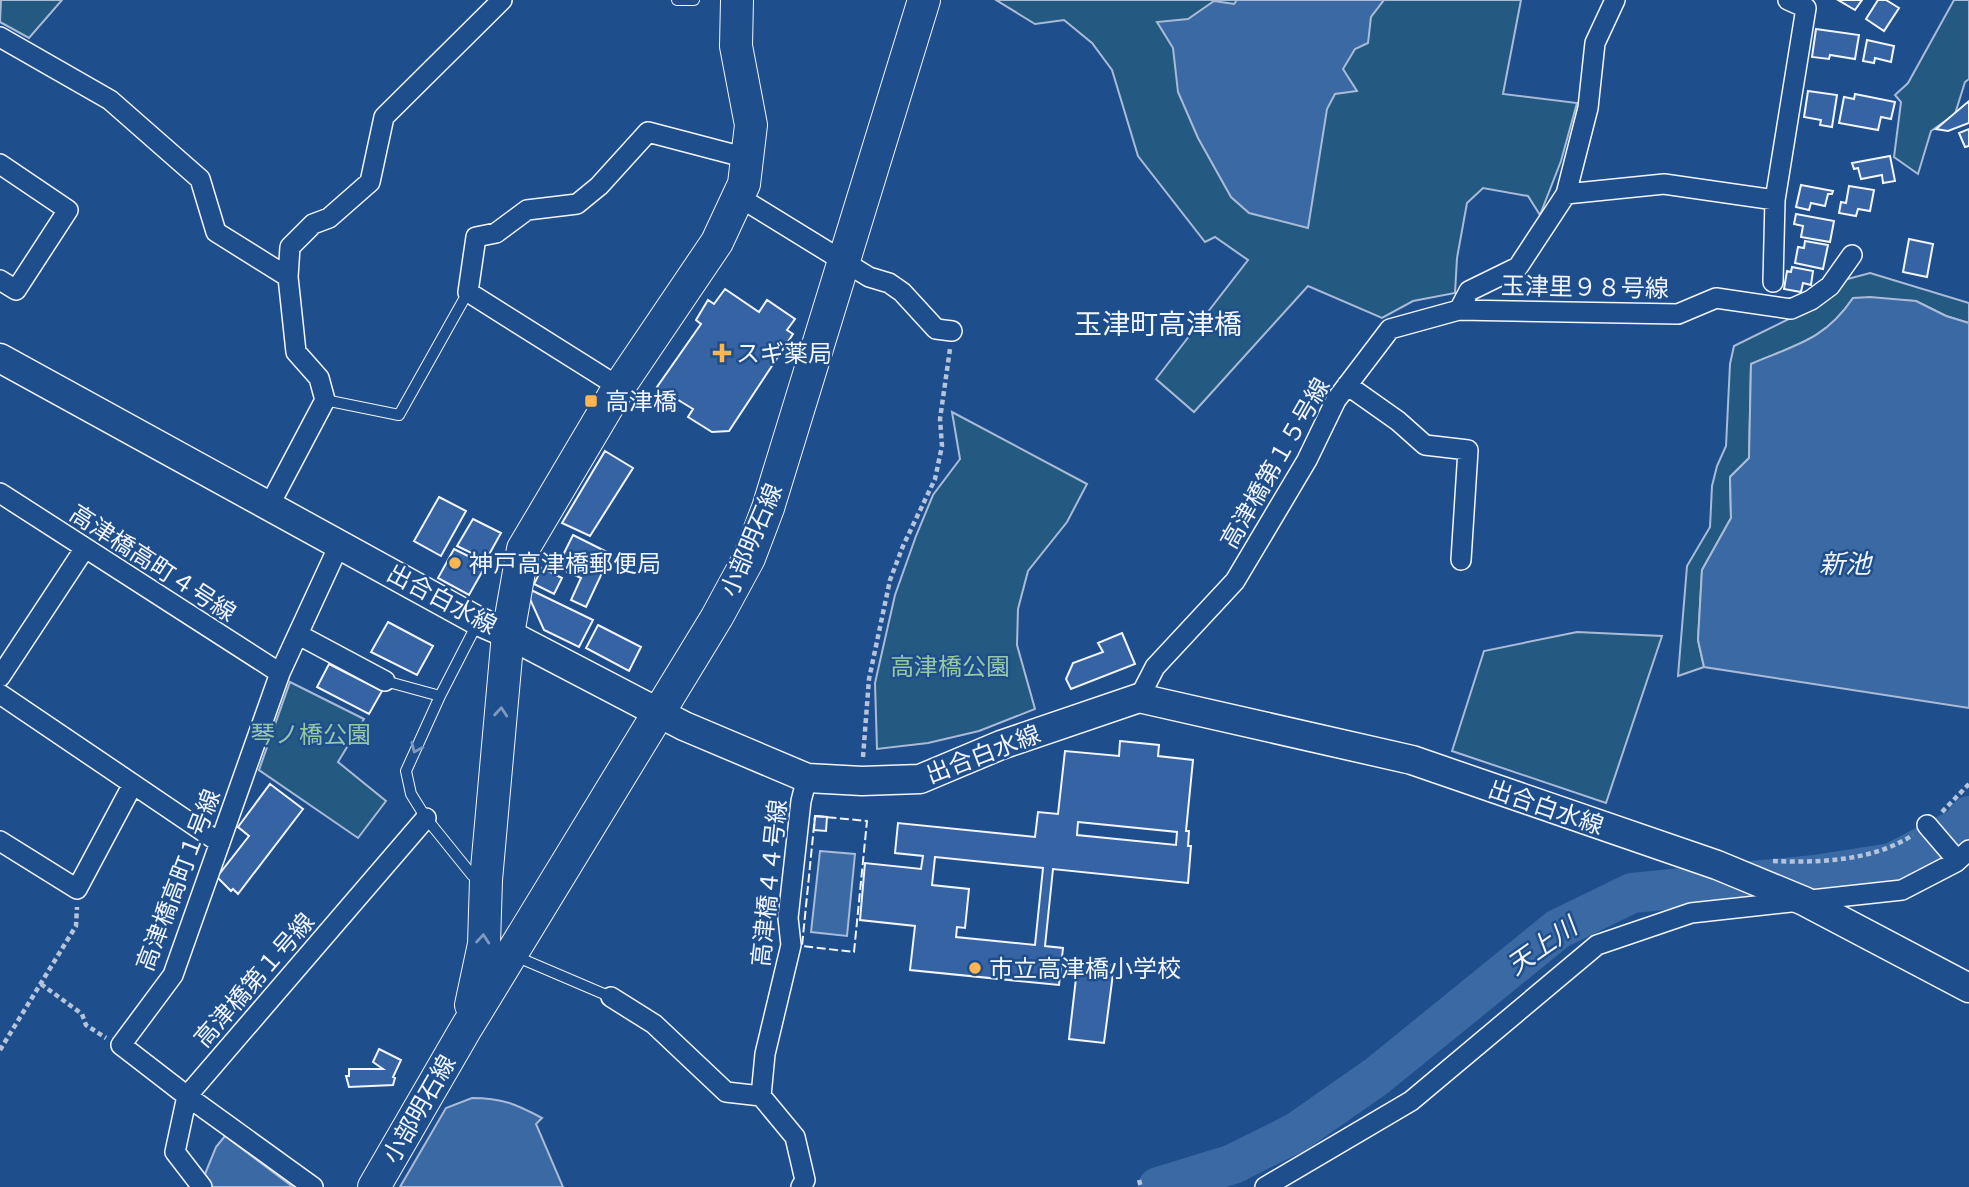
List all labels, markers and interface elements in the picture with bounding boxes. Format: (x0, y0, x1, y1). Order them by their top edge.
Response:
street label: 玉津里９８号線 (1501, 271, 1669, 303)
district label: 玉津町高津橋 (1074, 307, 1242, 341)
place label: スギ薬局 (736, 339, 832, 368)
marker: スギ薬局 (714, 345, 730, 361)
street label: 高津橋第１５号線 (1214, 373, 1336, 553)
place label: 高津橋 (605, 387, 677, 416)
marker: 高津橋 (583, 393, 599, 409)
street label: 小部明石線 (714, 479, 788, 601)
street label: 高津橋高町４号線 (65, 499, 241, 627)
water label: 新池 (1819, 548, 1874, 580)
place label: 神戸高津橋郵便局 (469, 549, 661, 578)
marker: 神戸高津橋郵便局 (447, 555, 463, 571)
street label: 出合白水線 (382, 558, 502, 640)
park label: 高津橋公園 (890, 652, 1010, 681)
one-way arrow (493, 707, 508, 718)
street label: 出合白水線 (922, 719, 1044, 789)
park label: 琴ノ橋公園 (251, 720, 371, 749)
one-way arrow (410, 741, 424, 753)
street label: 出合白水線 (1485, 774, 1607, 840)
street label: 高津橋高町１号線 (130, 785, 226, 975)
street label: 高津橋４４号線 (746, 798, 792, 968)
street label: 高津橋第１号線 (188, 907, 320, 1053)
water label: 天上川 (1501, 909, 1586, 981)
one-way arrow (475, 933, 490, 944)
place label: 市立高津橋小学校 (989, 954, 1181, 983)
marker: 市立高津橋小学校 (967, 960, 983, 976)
street label: 小部明石線 (376, 1050, 462, 1168)

